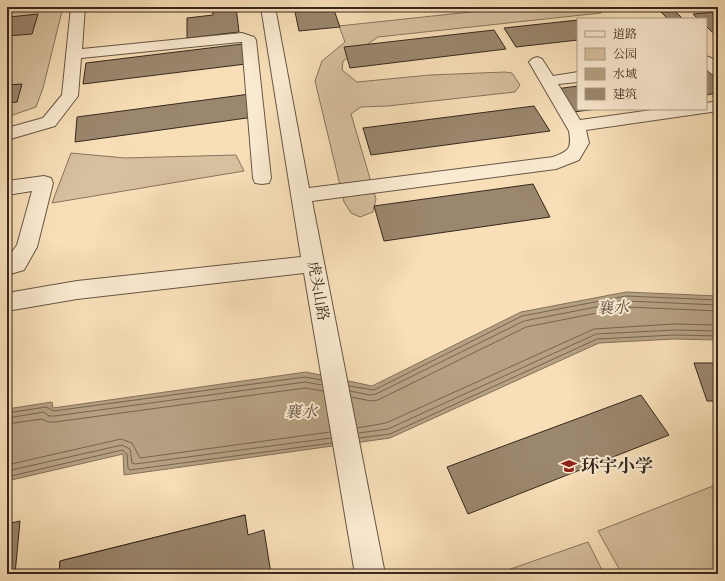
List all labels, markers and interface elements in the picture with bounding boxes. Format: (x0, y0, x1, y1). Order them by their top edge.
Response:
legend (577, 18, 707, 110)
text: 道路 (613, 27, 637, 42)
text: 公园 (613, 47, 637, 62)
text: 水域 (613, 67, 637, 82)
text: 建筑 (613, 87, 637, 102)
street label: 虎头山路 (303, 260, 333, 322)
water label: 襄水 (597, 297, 631, 319)
water label: 襄水 (285, 402, 319, 422)
place label: 环宇小学 (581, 455, 653, 478)
school or university icon: 环宇小学 (560, 457, 578, 475)

